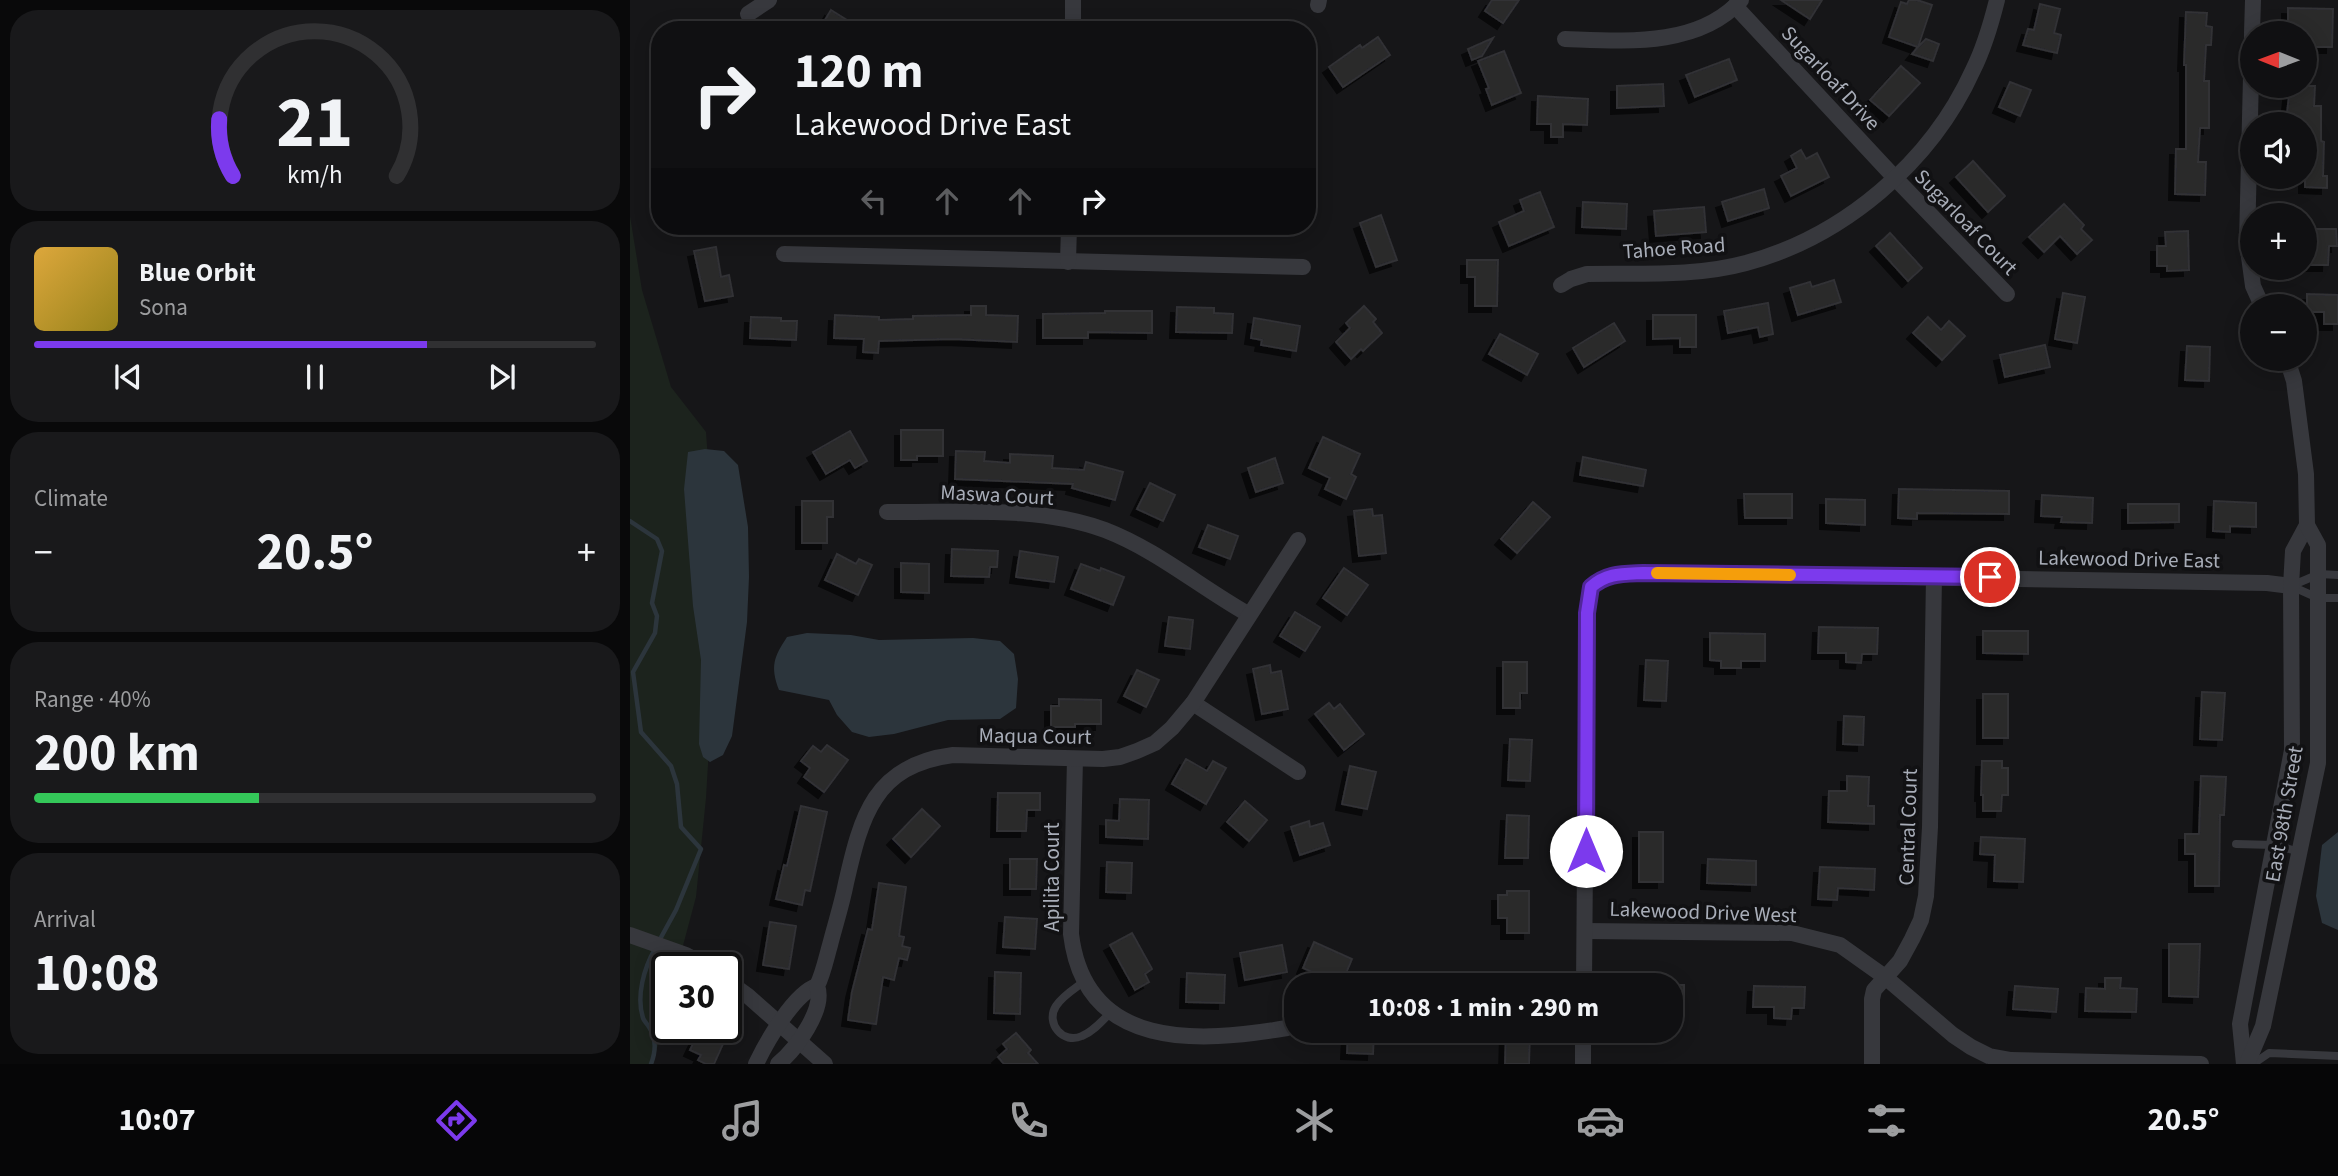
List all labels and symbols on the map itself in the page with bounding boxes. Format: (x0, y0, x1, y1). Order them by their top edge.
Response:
street label: Sugarloaf Drive (1774, 19, 1888, 137)
north arrow (2240, 21, 2317, 98)
street label: Sugarloaf Court (1908, 162, 2024, 282)
street label: Tahoe Road (1622, 229, 1726, 267)
street label: Maswa Court (940, 477, 1054, 513)
street label: Lakewood Drive East (2038, 542, 2220, 576)
pin (1960, 547, 2020, 607)
street label: Maqua Court (978, 720, 1092, 752)
street label: East 98th Street (2257, 744, 2311, 884)
street label: Central Court (1891, 768, 1925, 886)
position arrow (1549, 814, 1623, 888)
street label: Apilita Court (1037, 822, 1067, 932)
street label: Lakewood Drive West (1609, 894, 1797, 930)
speed limit sign: 30 (651, 952, 742, 1043)

